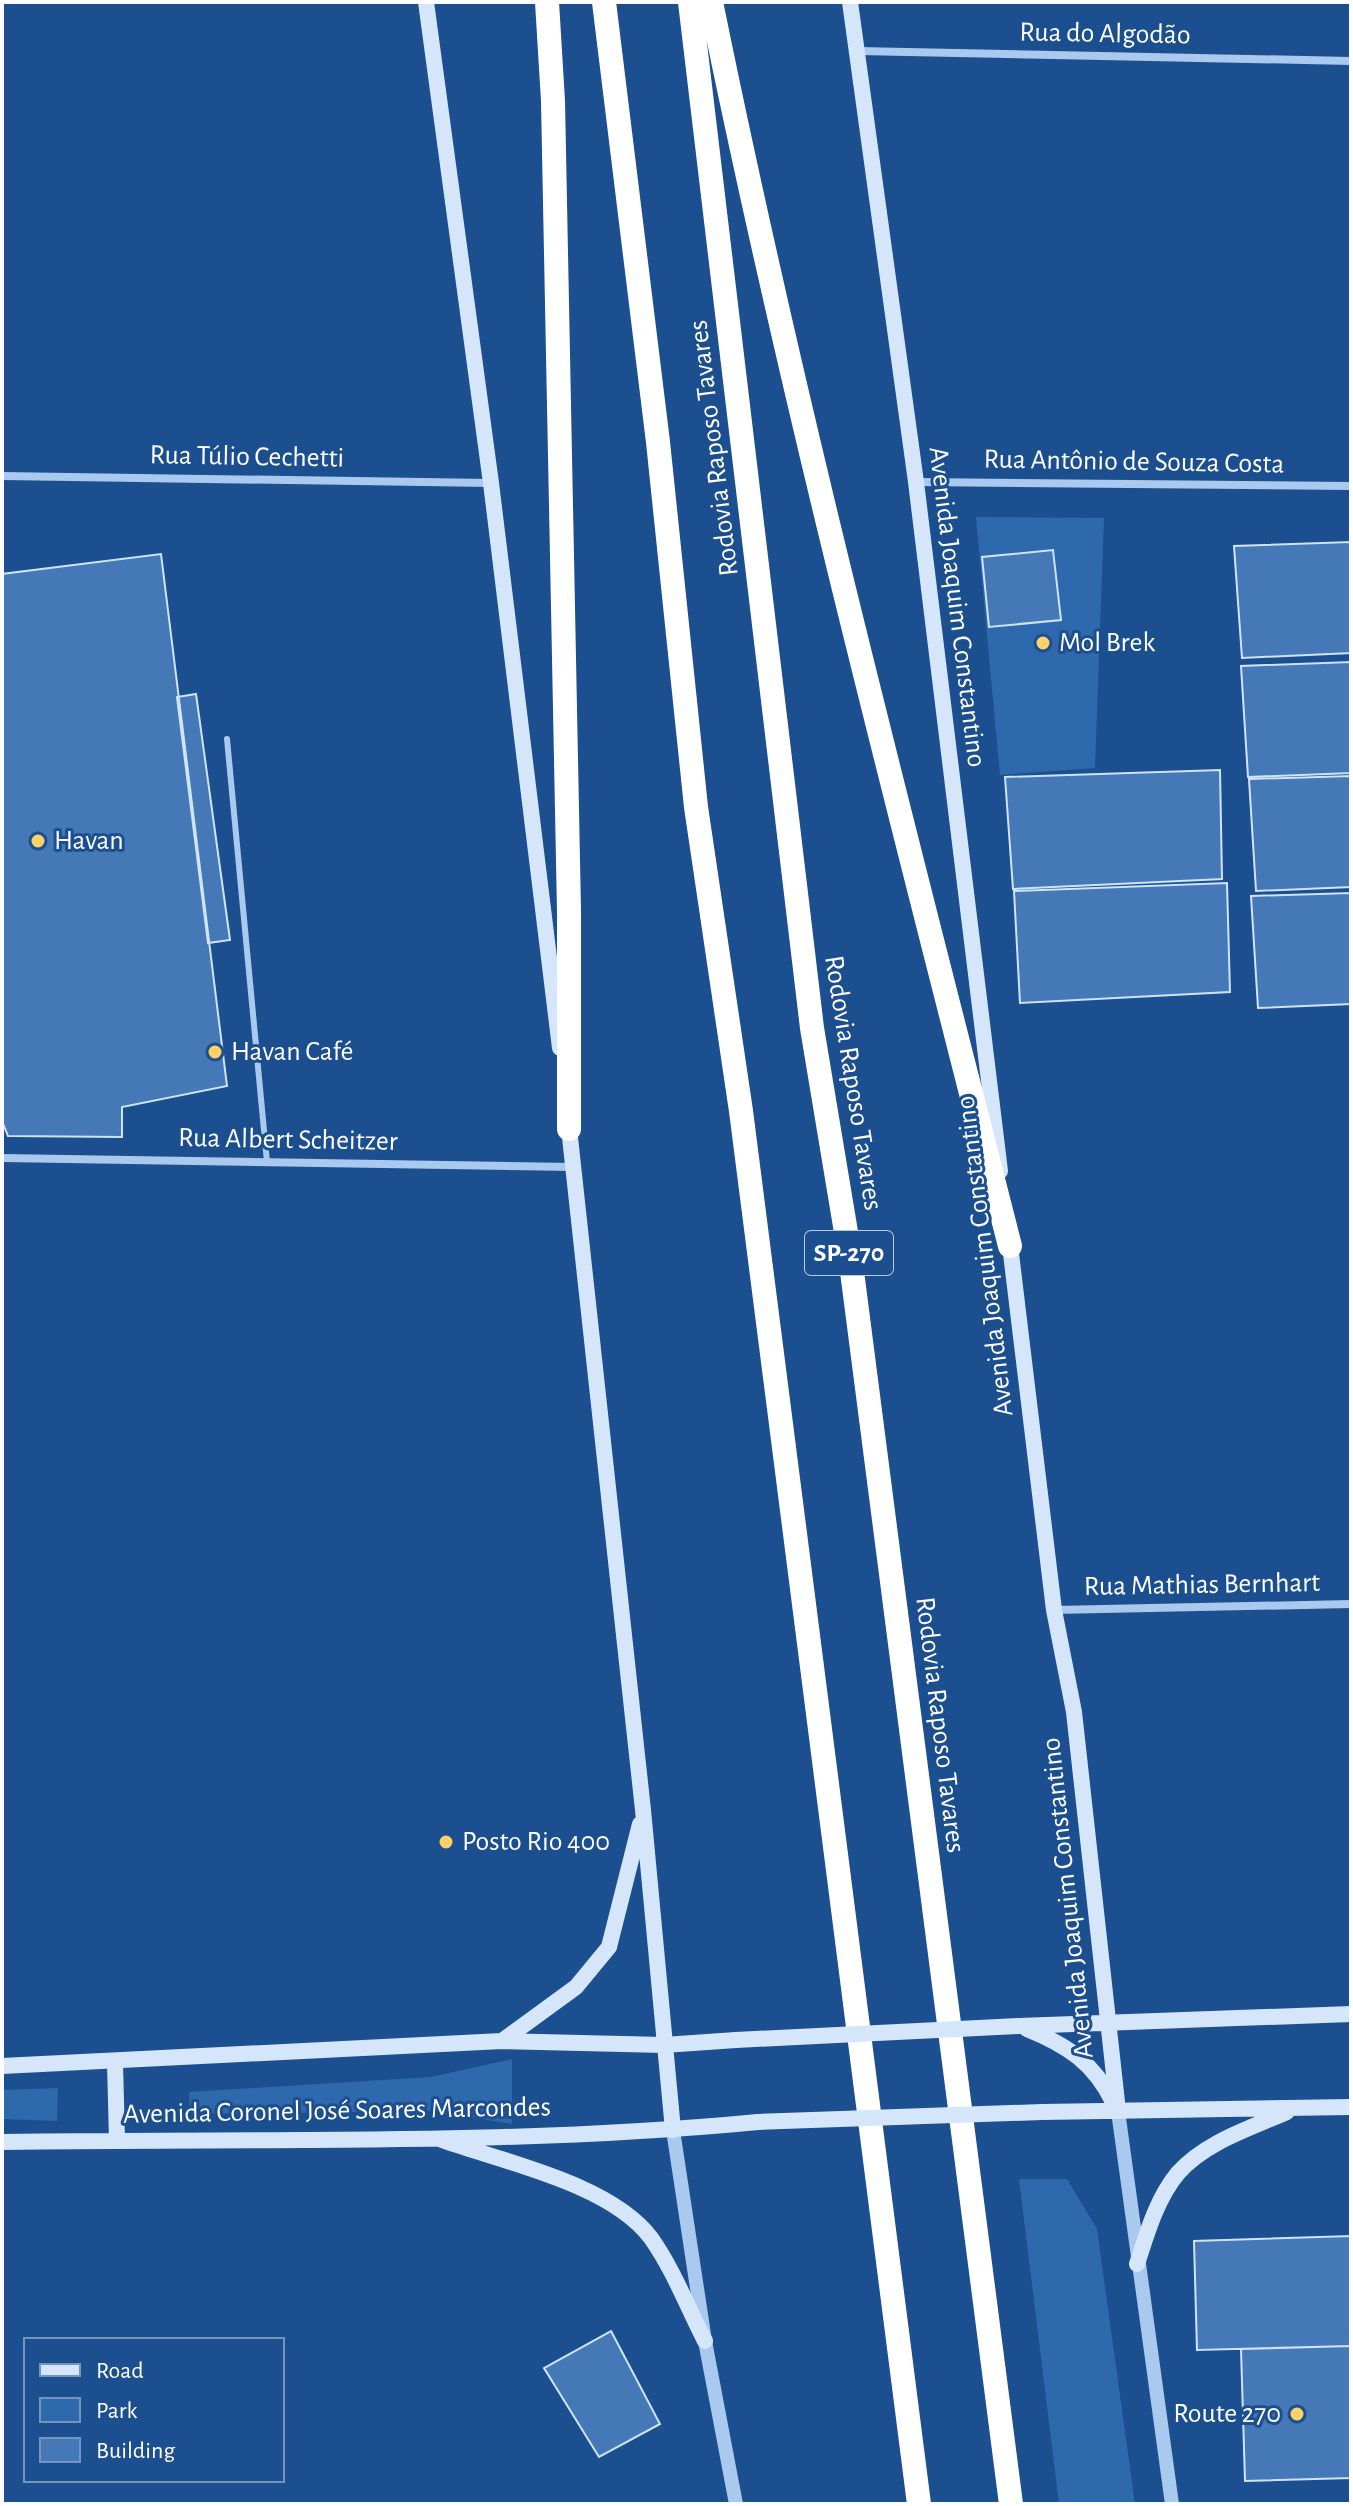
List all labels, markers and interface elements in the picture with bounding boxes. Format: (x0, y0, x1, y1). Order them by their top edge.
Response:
street label: Rua do Algodão (1019, 19, 1191, 49)
street label: Rodovia Raposo Tavares (684, 318, 744, 578)
street label: Rua Túlio Cechetti (149, 441, 345, 473)
street label: Avenida Joaquim Constantino (923, 445, 991, 769)
street label: Rua Antônio de Souza Costa (983, 445, 1285, 479)
place label: Mol Brek (1059, 629, 1155, 657)
marker: Mol Brek (1034, 634, 1052, 652)
place label: Havan (54, 827, 124, 855)
marker: Havan (29, 832, 47, 850)
street label: Rodovia Raposo Tavares (819, 954, 887, 1212)
place label: Havan Café (231, 1038, 353, 1066)
marker: Havan Café (206, 1043, 224, 1061)
street label: Avenida Joaquim Constantino (951, 1094, 1019, 1418)
street label: Rua Albert Scheitzer (178, 1124, 398, 1156)
road number: SP-270 (805, 1231, 893, 1275)
street label: Rua Mathias Bernhart (1084, 1569, 1320, 1601)
street label: Rodovia Raposo Tavares (910, 1595, 970, 1855)
street label: Avenida Joaquim Constantino (1037, 1736, 1099, 2060)
place label: Posto Rio 400 (462, 1828, 610, 1856)
marker: Posto Rio 400 (437, 1833, 455, 1851)
street label: Avenida Coronel José Soares Marcondes (123, 2093, 551, 2129)
legend (24, 2338, 284, 2482)
text: Road (96, 2359, 144, 2383)
text: Park (96, 2399, 137, 2423)
place label: Route 270 (1173, 2400, 1281, 2428)
marker: Route 270 (1288, 2405, 1306, 2423)
text: Building (96, 2439, 175, 2463)

